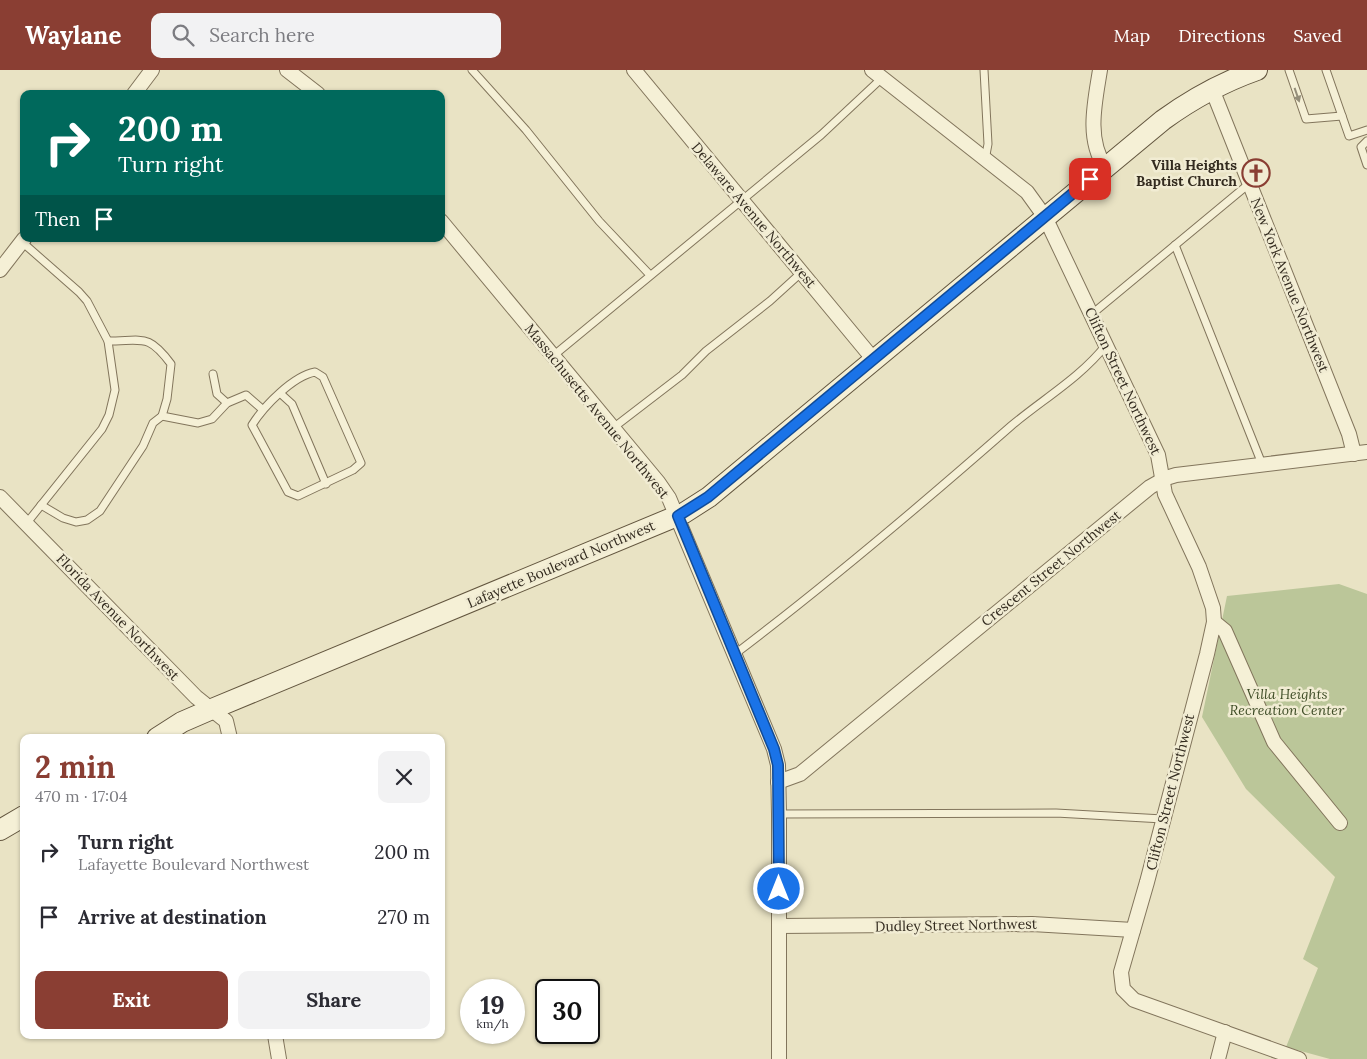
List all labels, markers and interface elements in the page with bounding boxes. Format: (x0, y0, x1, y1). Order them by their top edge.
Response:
search box (151, 13, 501, 58)
text: Waylane (25, 20, 121, 51)
icon: search (169, 21, 197, 49)
text: Search here (209, 23, 315, 47)
text: Map (1114, 24, 1150, 47)
text: Directions (1178, 24, 1265, 47)
text: Saved (1293, 24, 1342, 47)
one-way arrow (1294, 87, 1301, 102)
text: 200 m (118, 106, 223, 151)
icon: right (35, 110, 100, 175)
street label: Delaware Avenue Northwest (688, 138, 821, 292)
text: Turn right (118, 150, 223, 178)
place label: Villa Heights Baptist Church (1136, 156, 1237, 190)
pin (1069, 158, 1111, 200)
church icon: Villa Heights Baptist Church (1241, 158, 1271, 188)
icon: arrive (1076, 165, 1104, 193)
street label: New York Avenue Northwest (1247, 195, 1334, 375)
icon: arrive (90, 205, 118, 233)
text: Then (35, 207, 80, 231)
street label: Clifton Street Northwest (1081, 304, 1165, 458)
street label: Massachusetts Avenue Northwest (521, 320, 674, 503)
street label: Crescent Street Northwest (977, 506, 1125, 630)
street label: Lafayette Boulevard Northwest (464, 516, 658, 612)
street label: Florida Avenue Northwest (53, 550, 184, 685)
park label: Villa Heights Recreation Center (1230, 685, 1345, 719)
street label: Clifton Street Northwest (1142, 711, 1198, 872)
text: 2 min (35, 748, 115, 786)
button: close (378, 751, 430, 803)
text: 470 m · 17:04 (35, 786, 128, 806)
text: Turn right (78, 830, 174, 854)
icon: right (35, 838, 63, 866)
text: 200 m (374, 840, 430, 864)
text: Lafayette Boulevard Northwest (78, 854, 309, 874)
position arrow (752, 862, 804, 914)
icon: arrive (35, 903, 63, 931)
text: Arrive at destination (78, 905, 267, 929)
text: 270 m (377, 905, 430, 929)
street label: Dudley Street Northwest (875, 915, 1038, 935)
button: Exit (35, 971, 228, 1029)
button: Share (238, 971, 430, 1029)
speed limit sign: 30 (535, 979, 600, 1044)
text: 19 (480, 989, 505, 1021)
text: km/h (476, 1016, 509, 1031)

